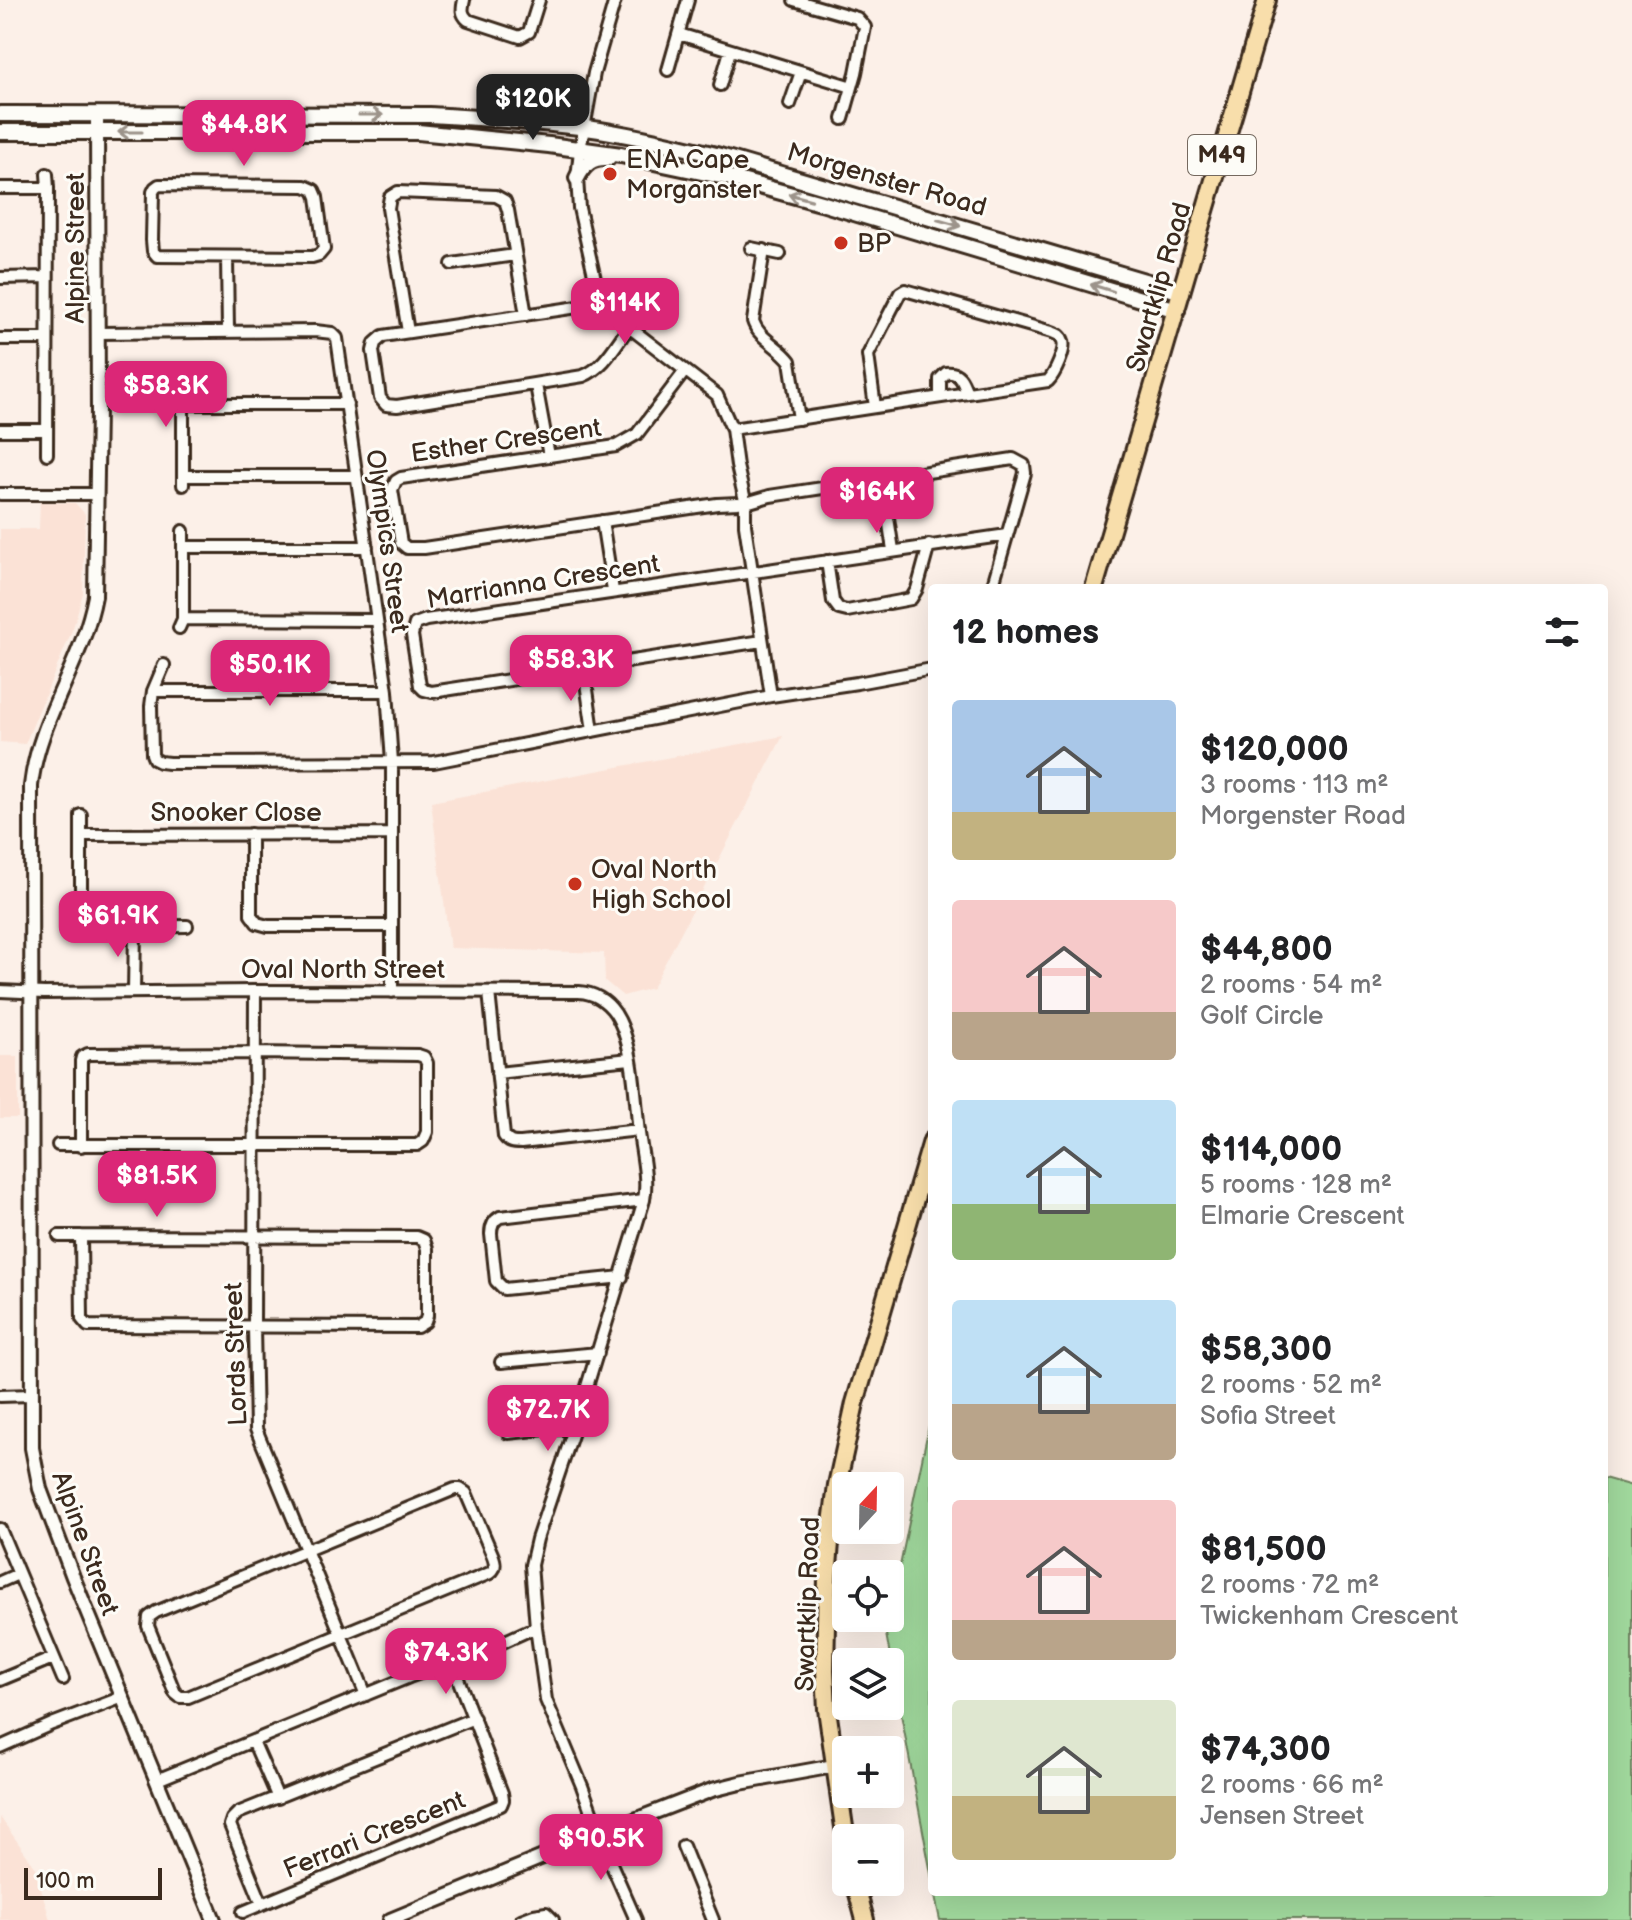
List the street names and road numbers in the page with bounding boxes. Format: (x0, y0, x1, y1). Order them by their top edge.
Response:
road number: M49 (1188, 135, 1256, 175)
street label: Morgenster Road (783, 137, 990, 224)
street label: Alpine Street (61, 173, 92, 323)
street label: Swartklip Road (1120, 199, 1198, 376)
street label: Esther Crescent (409, 413, 603, 470)
street label: Olympics Street (358, 448, 415, 635)
street label: Marrianna Crescent (425, 549, 662, 616)
street label: Snooker Close (150, 798, 322, 829)
street label: Oval North Street (241, 955, 445, 986)
street label: Lords Street (219, 1282, 254, 1426)
street label: Alpine Street (44, 1467, 125, 1620)
street label: Swartklip Road (790, 1516, 827, 1692)
street label: Ferrari Crescent (279, 1785, 470, 1886)

